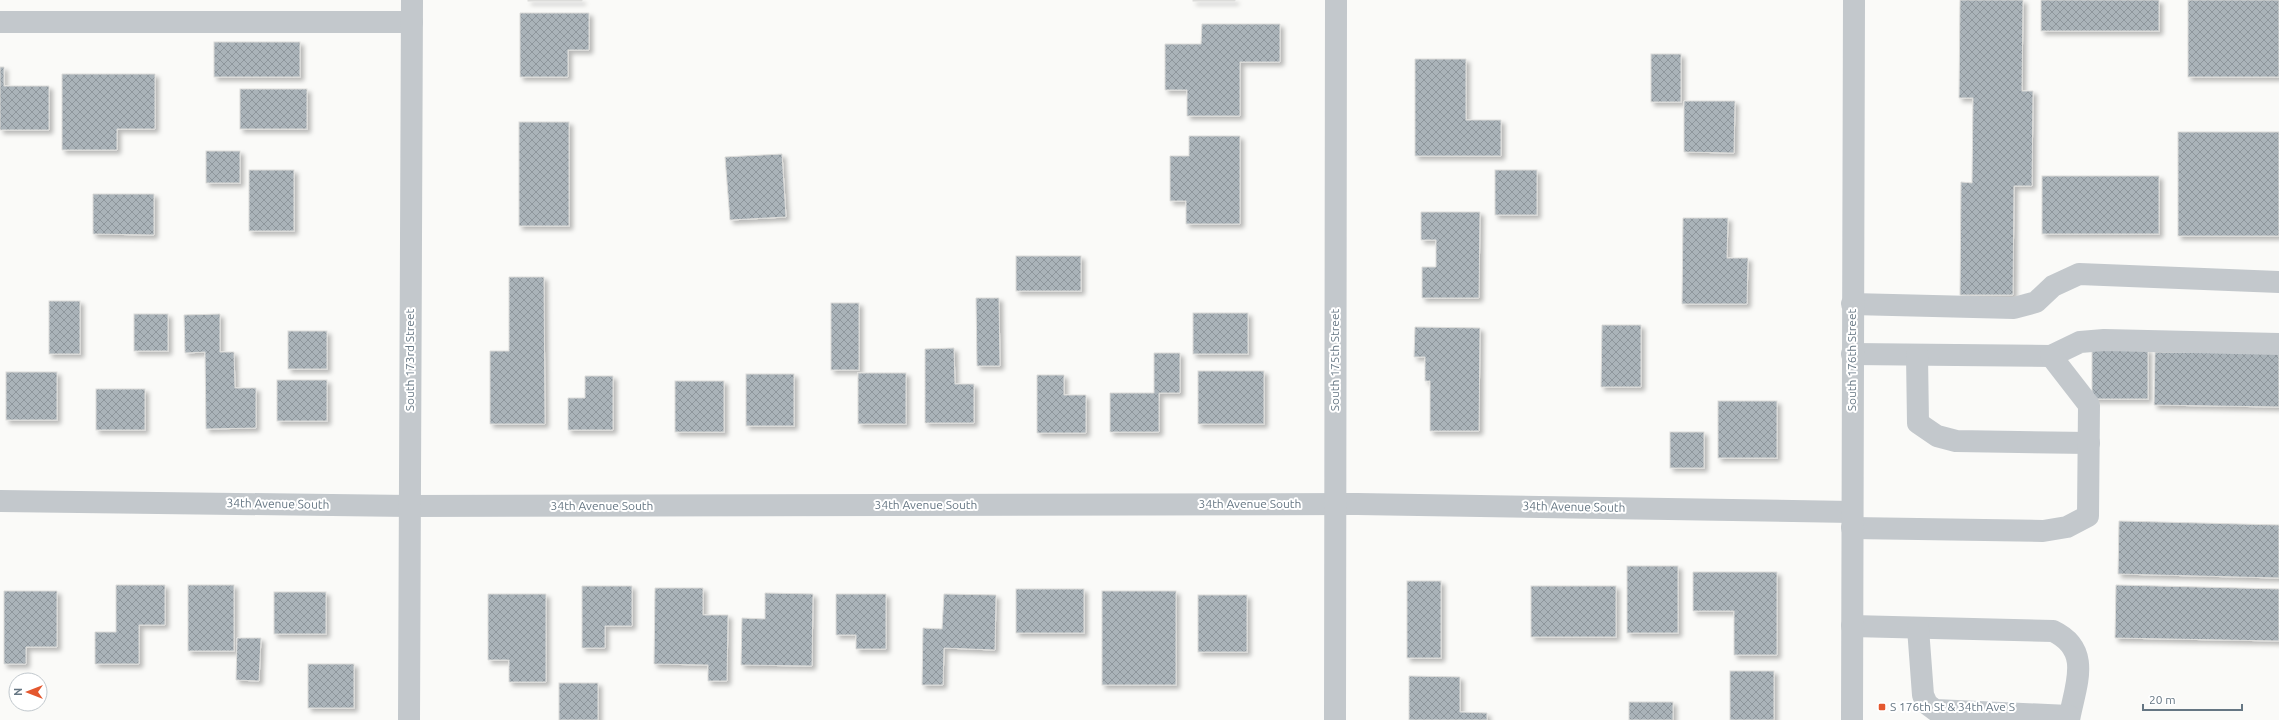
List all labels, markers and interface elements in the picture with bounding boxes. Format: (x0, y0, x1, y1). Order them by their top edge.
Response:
street label: South 173rd Street (403, 308, 416, 411)
street label: South 175th Street (1328, 308, 1341, 411)
street label: South 176th Street (1845, 308, 1858, 411)
street label: 34th Avenue South (227, 496, 329, 511)
street label: 34th Avenue South (1199, 497, 1301, 510)
street label: 34th Avenue South (875, 498, 977, 511)
street label: 34th Avenue South (551, 499, 653, 512)
street label: 34th Avenue South (1523, 499, 1625, 514)
north arrow (8, 672, 48, 712)
scale bar (2143, 686, 2242, 712)
text: N (12, 688, 24, 696)
text: 20 m (2149, 693, 2176, 706)
place label: S 176th St & 34th Ave S (1890, 700, 2015, 713)
marker: S 176th St & 34th Ave S (1877, 702, 1887, 712)

